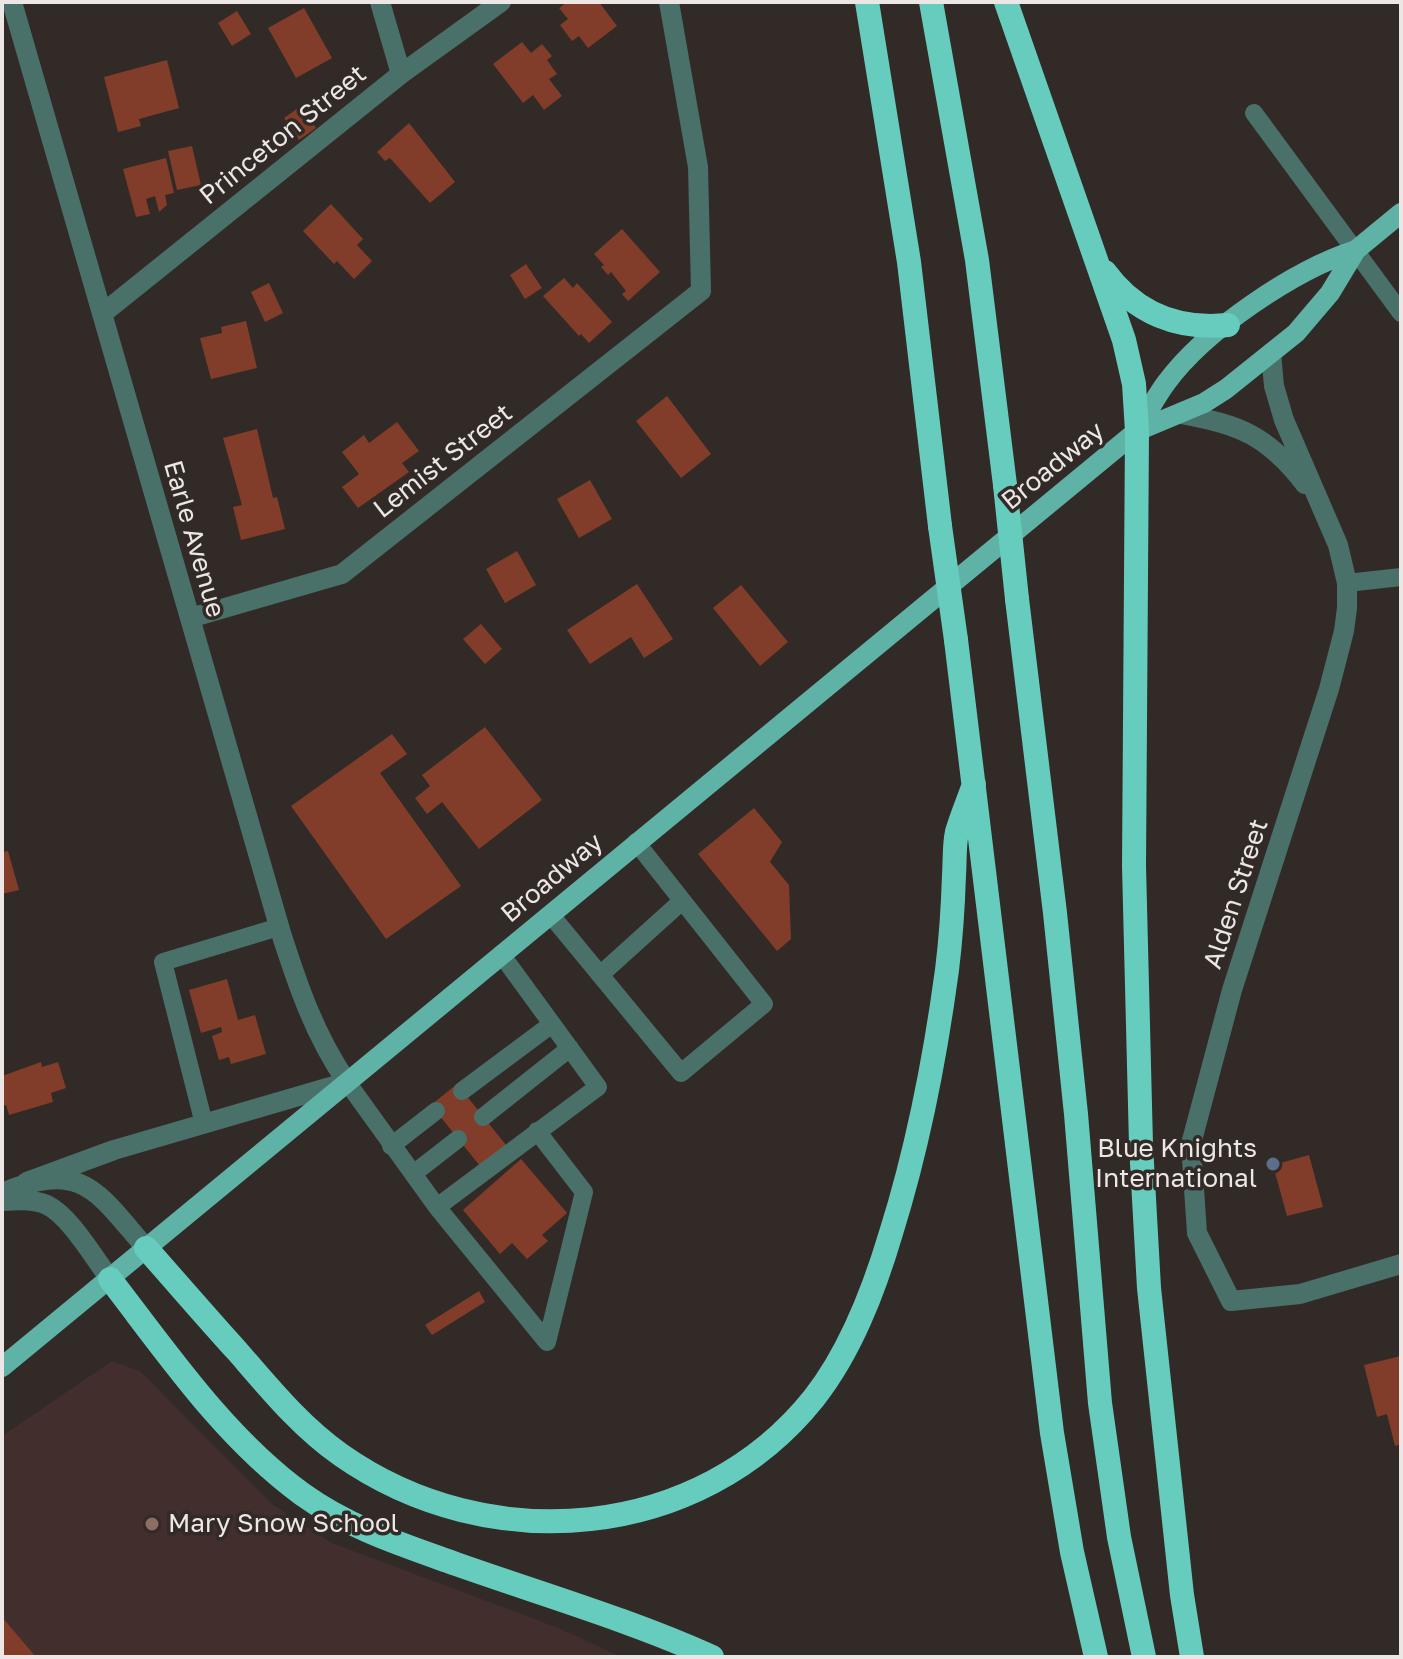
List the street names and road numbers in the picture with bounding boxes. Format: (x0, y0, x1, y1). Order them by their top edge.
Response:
street label: Princeton Street (194, 58, 372, 212)
street label: Lemist Street (367, 397, 519, 525)
street label: Broadway (995, 415, 1111, 517)
street label: Earle Avenue (157, 457, 231, 621)
street label: Alden Street (1197, 815, 1275, 973)
street label: Broadway (495, 827, 609, 929)

